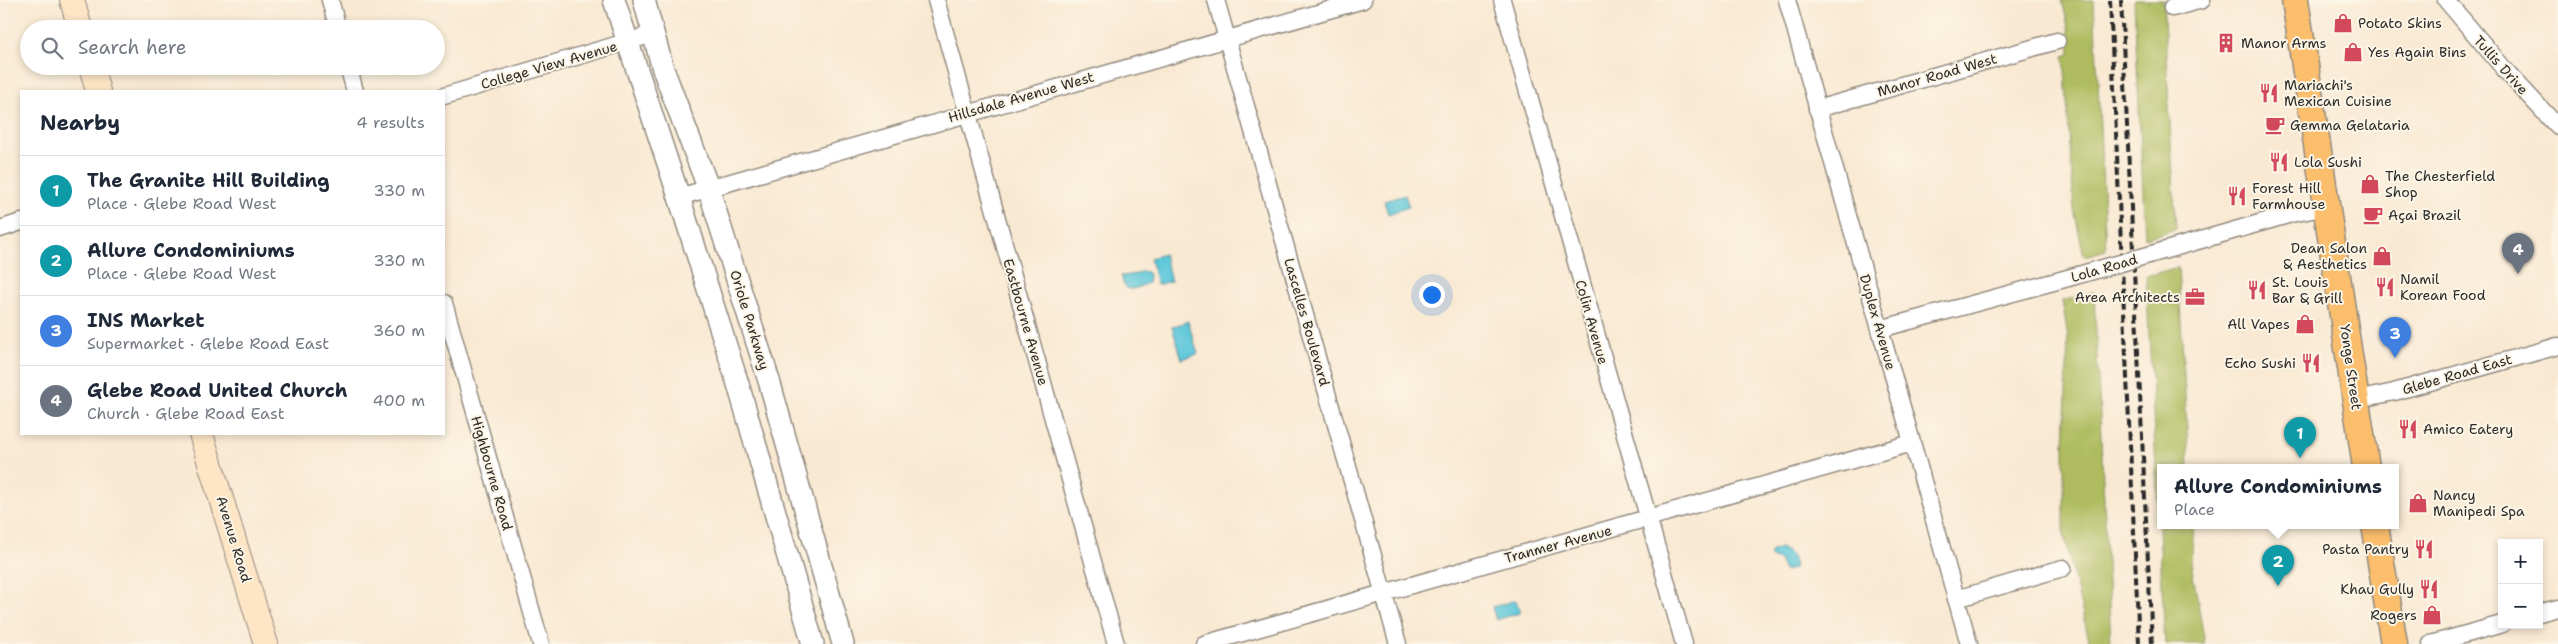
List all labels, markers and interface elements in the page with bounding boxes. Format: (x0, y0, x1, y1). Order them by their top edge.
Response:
shop icon: Potato Skins (2332, 12, 2354, 34)
place label: Potato Skins (2358, 14, 2442, 32)
search box (20, 20, 445, 75)
building icon: Manor Arms (2215, 32, 2237, 54)
street label: Tullis Drive (2470, 32, 2532, 98)
icon: search (38, 34, 66, 62)
place label: Manor Arms (2241, 34, 2326, 52)
text: Search here (78, 35, 187, 60)
street label: College View Avenue (479, 37, 619, 93)
shop icon: Yes Again Bins (2342, 41, 2364, 63)
place label: Yes Again Bins (2368, 43, 2467, 61)
street label: Manor Road West (1875, 49, 1999, 101)
street label: Hillsdale Avenue West (946, 68, 1096, 126)
place label: Mariachi's Mexican Cuisine (2284, 76, 2392, 110)
restaurant icon: Mariachi's Mexican Cuisine (2258, 82, 2280, 104)
text: Nearby (40, 109, 120, 137)
text: 4 results (356, 112, 425, 133)
cafe icon: Gemma Gelataria (2264, 114, 2286, 136)
place label: Gemma Gelataria (2290, 116, 2410, 134)
restaurant icon: Lola Sushi (2268, 151, 2290, 173)
place label: Lola Sushi (2294, 153, 2362, 171)
place label: The Chesterfield Shop (2385, 167, 2495, 201)
text: The Granite Hill Building (87, 168, 330, 193)
shop icon: The Chesterfield Shop (2359, 173, 2381, 195)
place label: Forest Hill Farmhouse (2252, 179, 2325, 213)
text: 1 (52, 180, 60, 201)
text: 330 m (373, 180, 425, 201)
restaurant icon: Forest Hill Farmhouse (2226, 185, 2248, 207)
text: Place · Glebe Road West (87, 193, 277, 214)
cafe icon: Açai Brazil (2362, 204, 2384, 226)
place label: Açai Brazil (2388, 206, 2462, 224)
pin: 4 (2502, 233, 2534, 274)
text: Allure Condominiums (87, 238, 295, 263)
place label: Dean Salon & Aesthetics (2283, 239, 2367, 273)
shop icon: Dean Salon & Aesthetics (2371, 245, 2393, 267)
text: 2 (50, 250, 62, 271)
text: 330 m (373, 250, 425, 271)
street label: Lola Road (2069, 250, 2140, 286)
street label: Eastbourne Avenue (999, 256, 1053, 388)
street label: Lascelles Boulevard (1280, 256, 1334, 388)
text: Place · Glebe Road West (87, 263, 277, 284)
street label: Oriole Parkway (726, 268, 774, 372)
place label: Namil Korean Food (2400, 270, 2486, 304)
street label: Duplex Avenue (1856, 272, 1900, 372)
place label: St. Louis Bar & Grill (2272, 273, 2343, 307)
restaurant icon: Namil Korean Food (2374, 276, 2396, 298)
street label: Colin Avenue (1571, 278, 1613, 367)
restaurant icon: St. Louis Bar & Grill (2246, 279, 2268, 301)
your location (1419, 282, 1445, 308)
office icon: Area Architects (2184, 286, 2206, 308)
place label: Area Architects (2075, 288, 2180, 306)
text: INS Market (87, 308, 205, 333)
shop icon: All Vapes (2294, 313, 2316, 335)
place label: All Vapes (2227, 315, 2290, 333)
pin: 3 (2379, 317, 2411, 358)
text: 3 (50, 320, 62, 341)
text: 360 m (373, 320, 425, 341)
street label: Yonge Street (2336, 323, 2366, 411)
text: Supermarket · Glebe Road East (87, 333, 329, 354)
street label: Glebe Road East (2400, 350, 2514, 398)
restaurant icon: Echo Sushi (2300, 352, 2322, 374)
place label: Echo Sushi (2224, 354, 2296, 372)
text: Glebe Road United Church (87, 378, 347, 403)
text: 4 (50, 390, 62, 411)
text: 400 m (372, 390, 425, 411)
text: Church · Glebe Road East (87, 403, 285, 424)
street label: Highbourne Road (467, 414, 517, 532)
pin: 1 (2284, 417, 2316, 458)
restaurant icon: Amico Eatery (2397, 418, 2419, 440)
place label: Amico Eatery (2423, 420, 2513, 438)
popup (2157, 464, 2399, 529)
text: Allure Condominiums (2174, 474, 2382, 499)
place label: Nancy Manipedi Spa (2433, 486, 2525, 520)
shop icon: Nancy Manipedi Spa (2407, 492, 2429, 514)
street label: Avenue Road (212, 494, 256, 584)
text: Place (2174, 499, 2215, 520)
street label: Tranmer Avenue (1502, 521, 1614, 567)
restaurant icon: Pasta Pantry (2413, 538, 2435, 560)
map controls (2498, 539, 2543, 629)
button: + (2498, 539, 2543, 584)
place label: Pasta Pantry (2322, 540, 2409, 558)
pin: 2 (2262, 545, 2294, 586)
restaurant icon: Khau Gully (2418, 578, 2440, 600)
place label: Khau Gully (2340, 580, 2414, 598)
button: − (2498, 584, 2543, 629)
shop icon: Rogers (2421, 604, 2443, 626)
place label: Rogers (2370, 606, 2417, 624)

